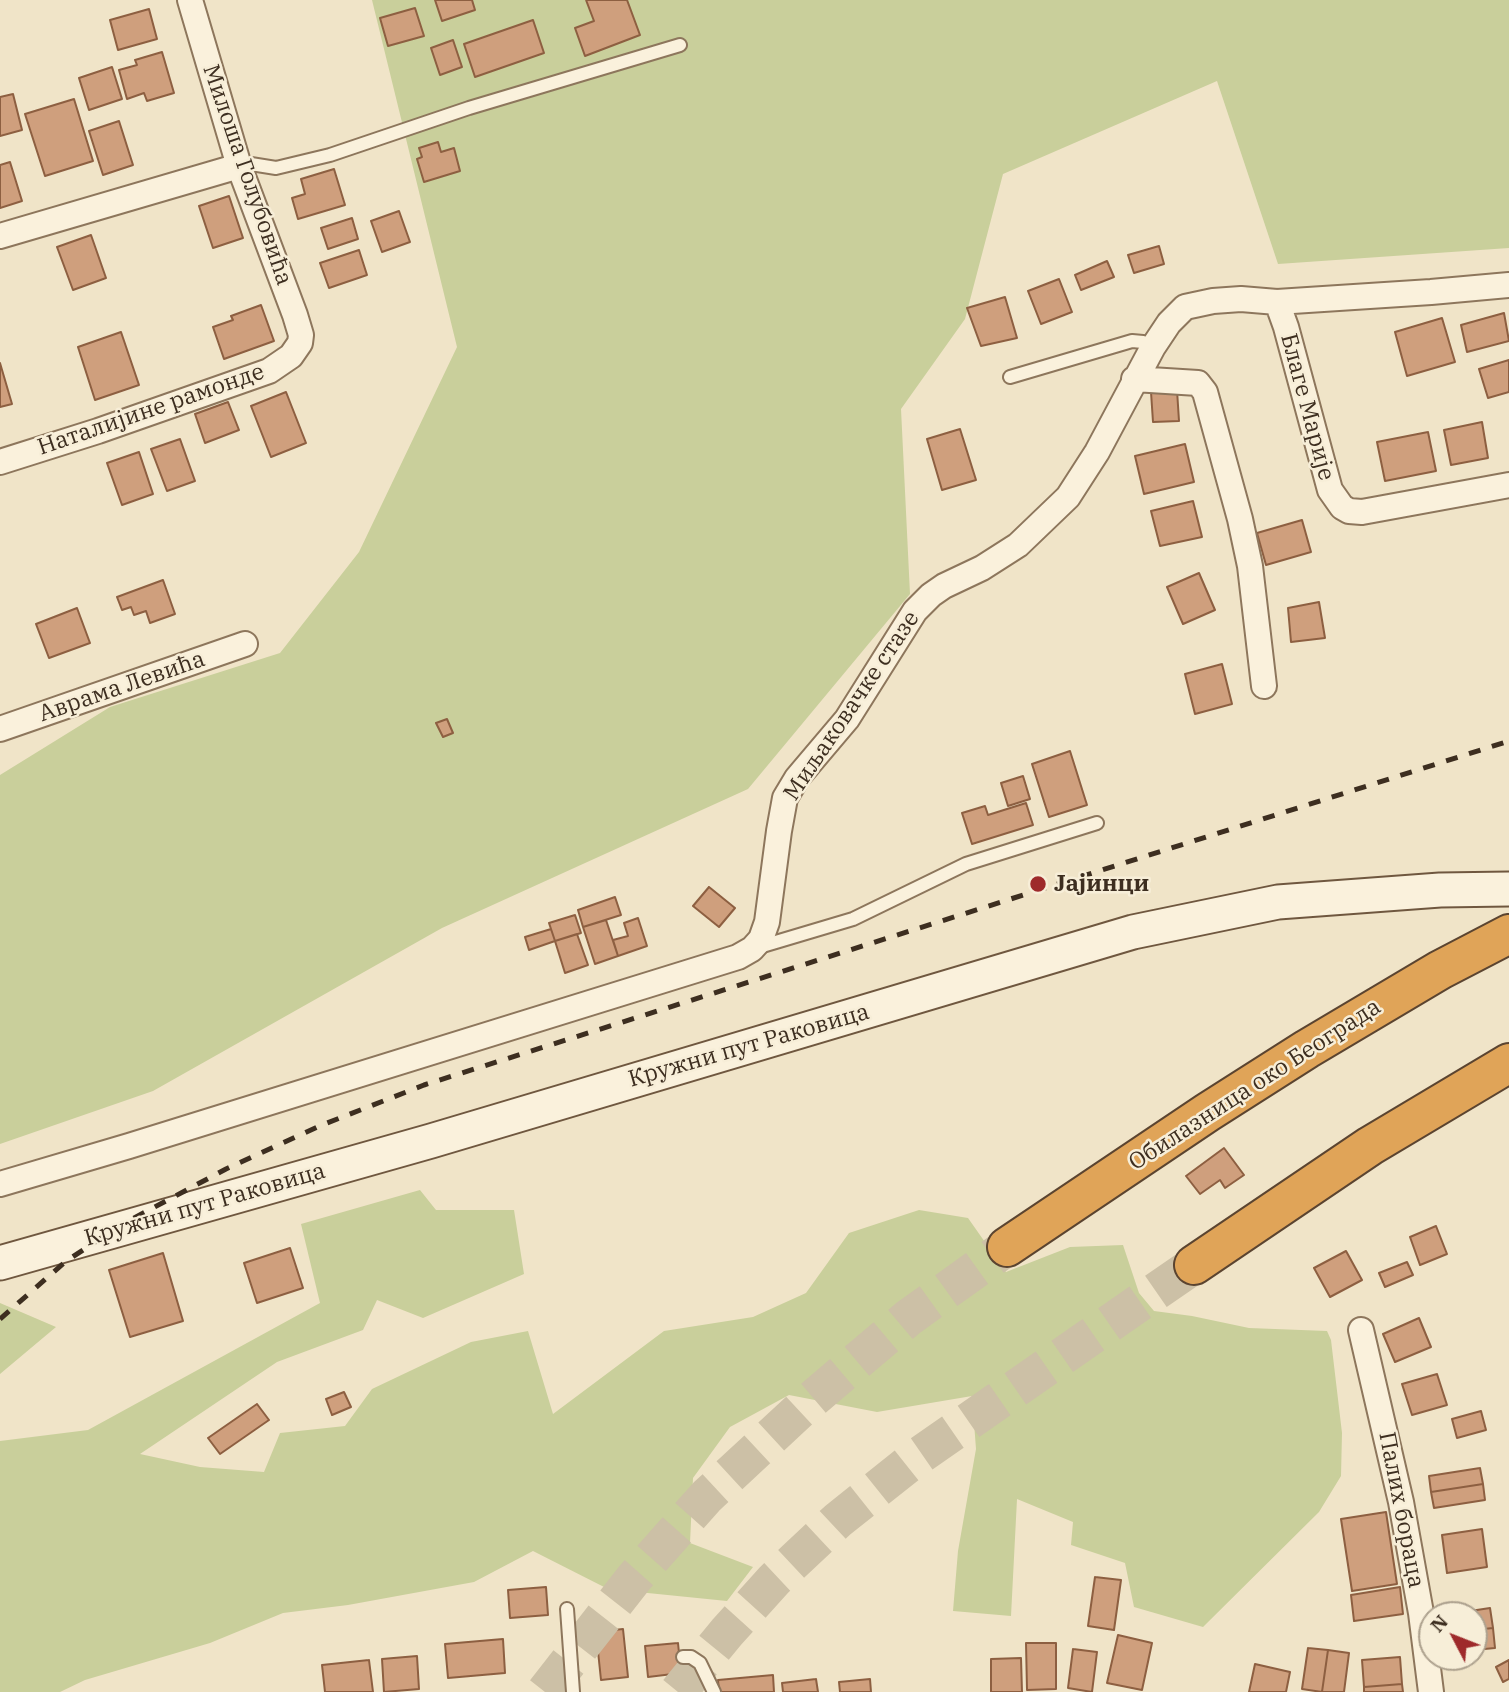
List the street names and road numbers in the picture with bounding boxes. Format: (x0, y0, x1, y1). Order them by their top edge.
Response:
street label: Милоша Голубовића (196, 61, 298, 289)
street label: Благе Марије (1274, 331, 1340, 483)
street label: Наталијине рамонде (34, 358, 268, 462)
street label: Миљаковачке стазе (778, 606, 926, 806)
street label: Аврама Левића (35, 646, 209, 728)
street label: Обилазница око Београда (1124, 993, 1386, 1177)
street label: Кружни пут Раковица (625, 998, 873, 1094)
street label: Кружни пут Раковица (81, 1157, 329, 1253)
street label: Палих бораца (1372, 1430, 1430, 1590)

